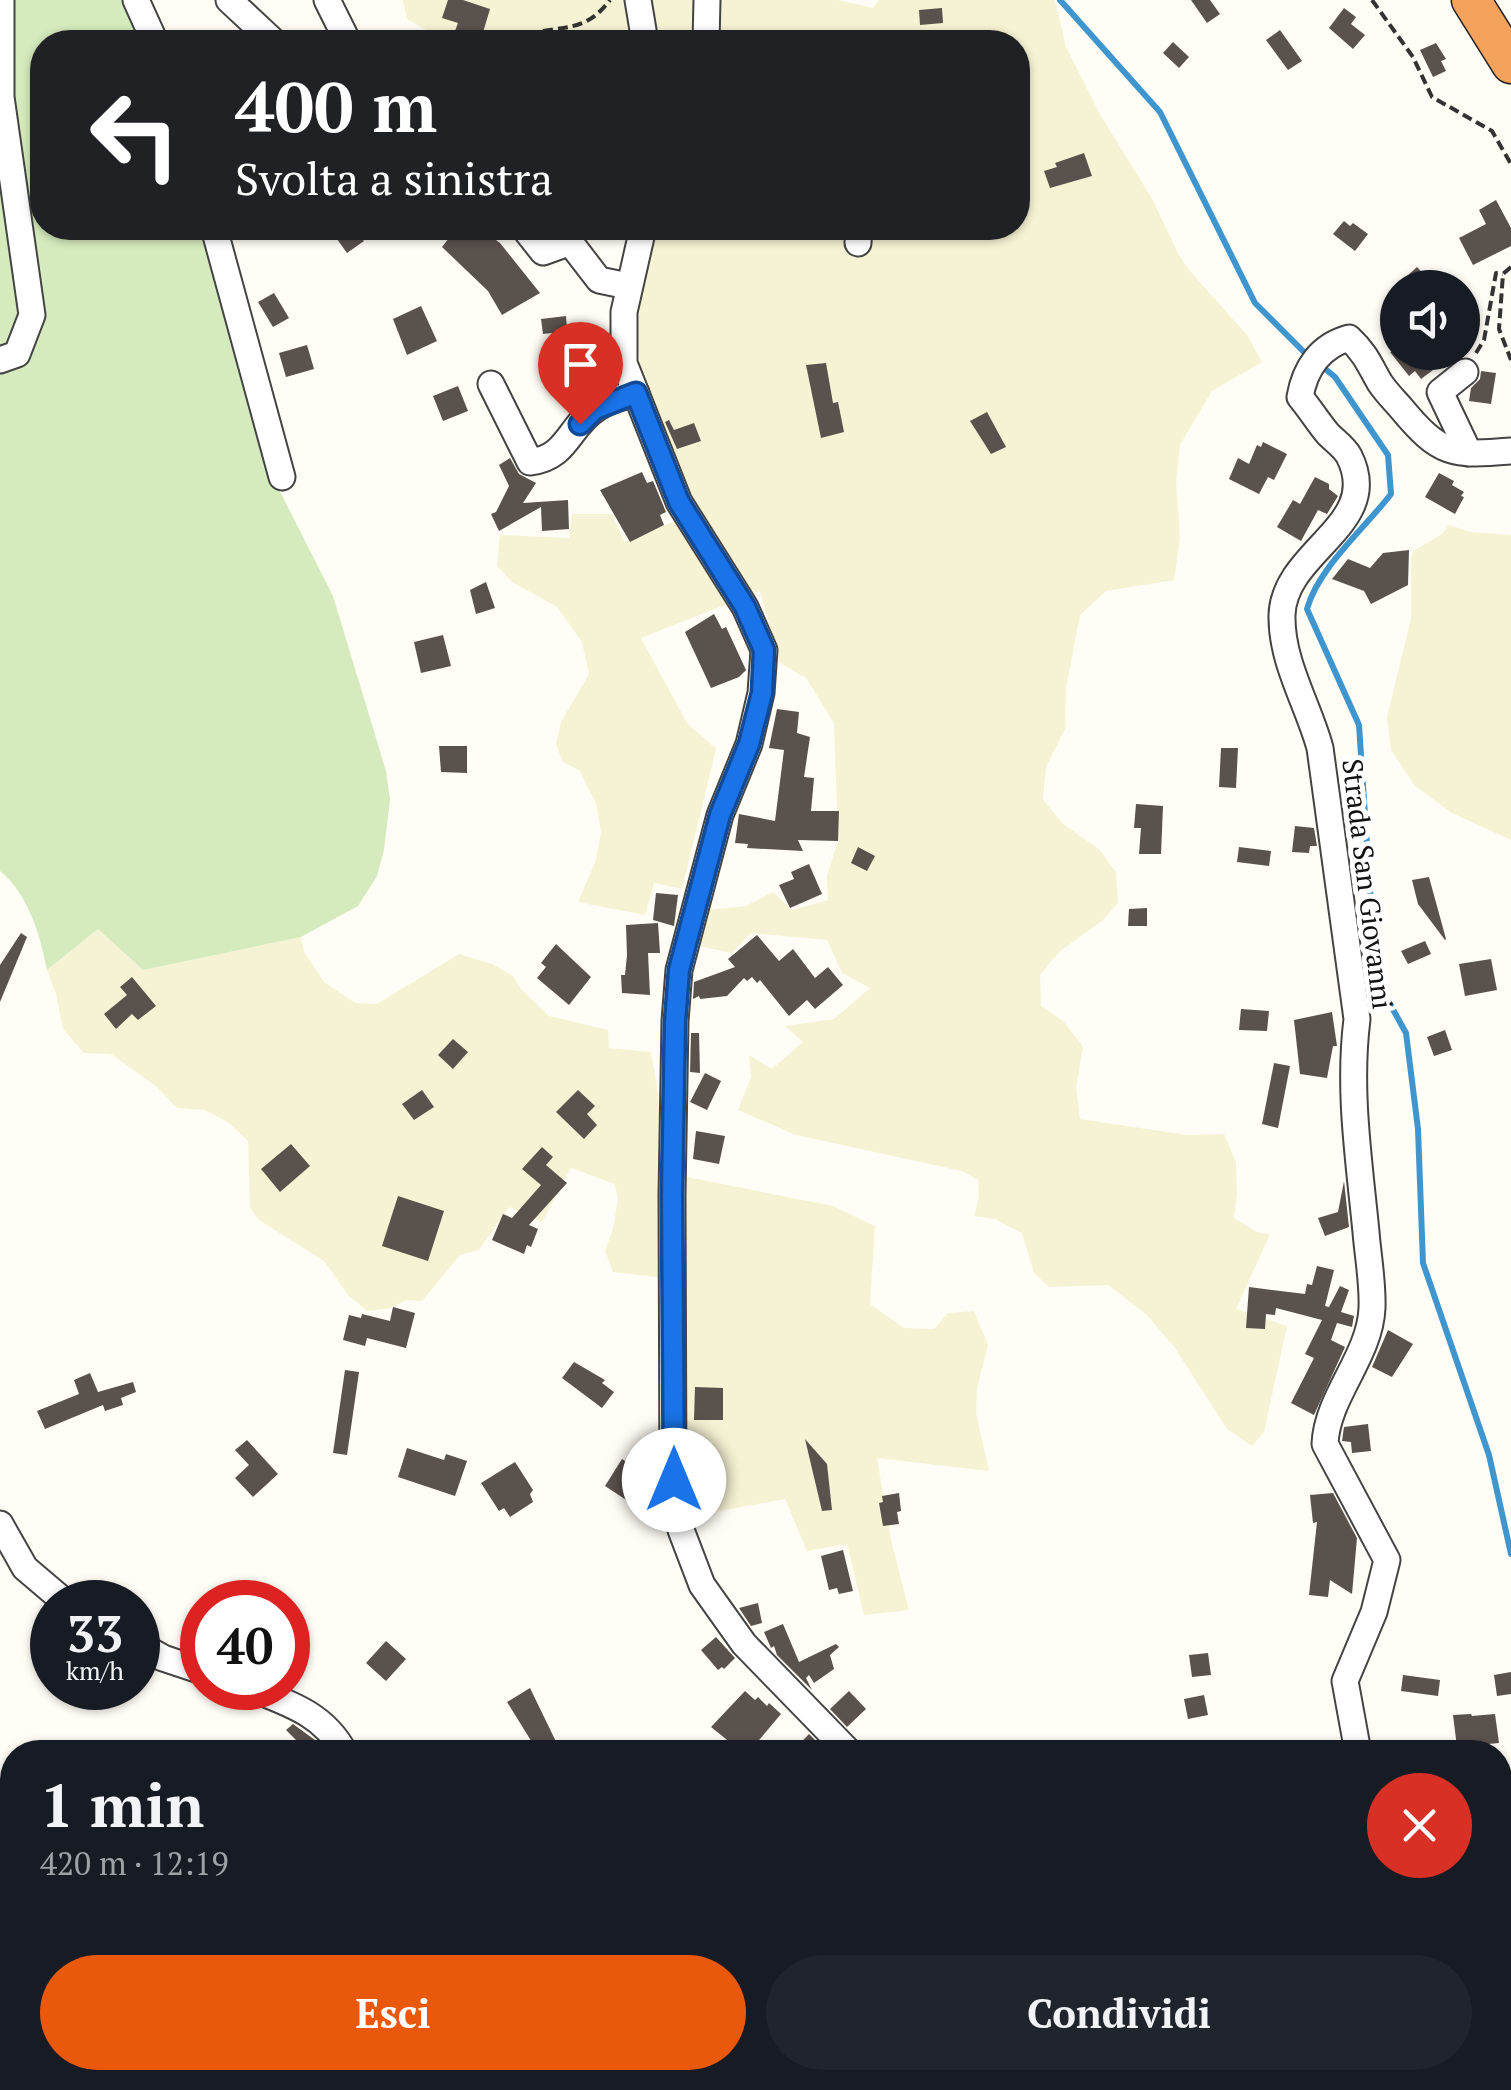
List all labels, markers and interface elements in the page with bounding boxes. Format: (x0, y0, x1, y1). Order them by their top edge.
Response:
text: 400 m (235, 59, 437, 152)
icon: left (70, 70, 200, 200)
text: Svolta a sinistra (235, 148, 553, 208)
map controls (1380, 270, 1480, 370)
button: sound (1380, 270, 1480, 370)
pin (538, 322, 623, 425)
icon: arrive (553, 337, 608, 392)
street label: Strada San Giovanni (1334, 757, 1402, 1011)
position arrow (622, 1428, 726, 1532)
speed limit sign: 40 (180, 1580, 310, 1710)
text: 33 (67, 1600, 123, 1666)
text: km/h (66, 1654, 124, 1687)
text: 1 min (40, 1765, 204, 1844)
button: close (1367, 1773, 1472, 1878)
text: 420 m · 12:19 (40, 1842, 228, 1884)
button: Esci (40, 1955, 746, 2070)
button: Condividi (766, 1955, 1472, 2070)

